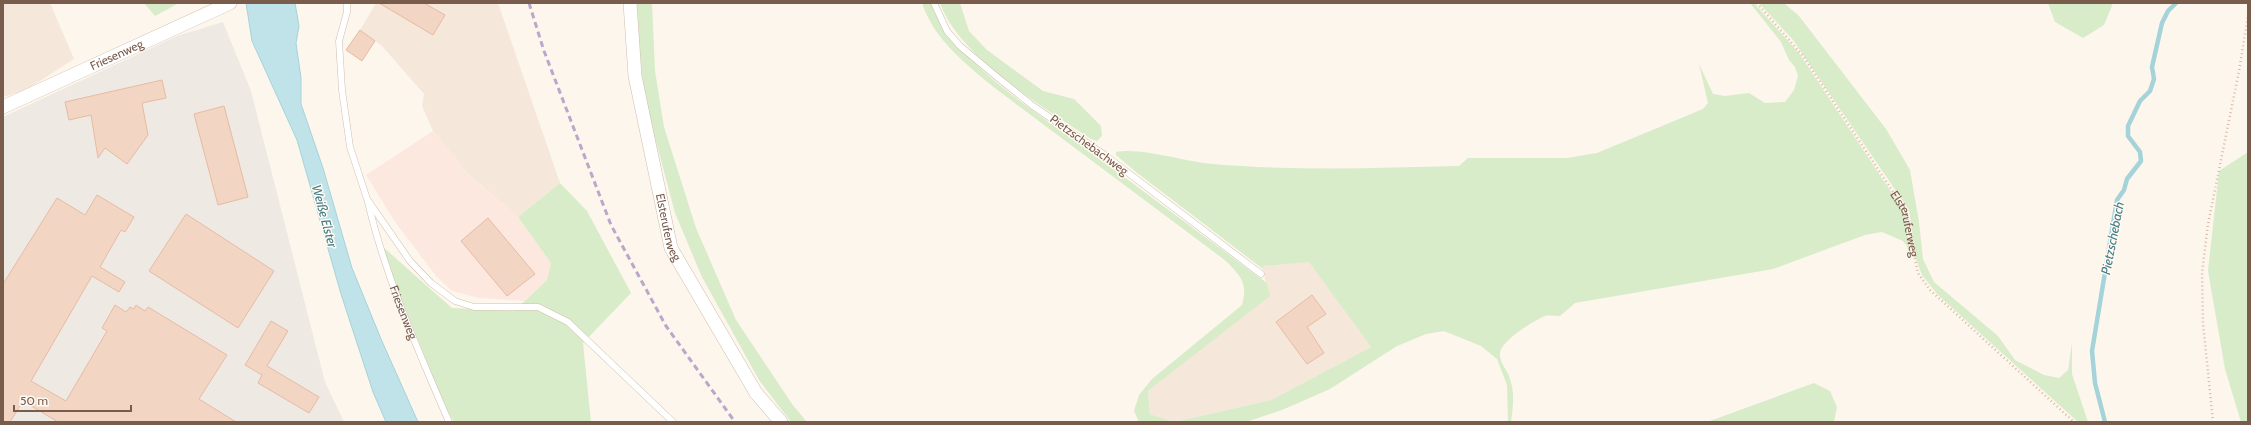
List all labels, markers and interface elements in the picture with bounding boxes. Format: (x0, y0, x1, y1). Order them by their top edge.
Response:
street label: Friesenweg (87, 35, 146, 73)
street label: Pietzschebachweg (1047, 111, 1132, 179)
water label: Weiße Elster (309, 183, 341, 250)
street label: Elsteruferweg (1887, 188, 1923, 259)
street label: Elsteruferweg (653, 192, 685, 264)
water label: Pietzschebach (2097, 200, 2127, 276)
street label: Friesenweg (387, 283, 421, 342)
scale bar (14, 387, 131, 413)
text: 50 m (20, 393, 48, 408)

